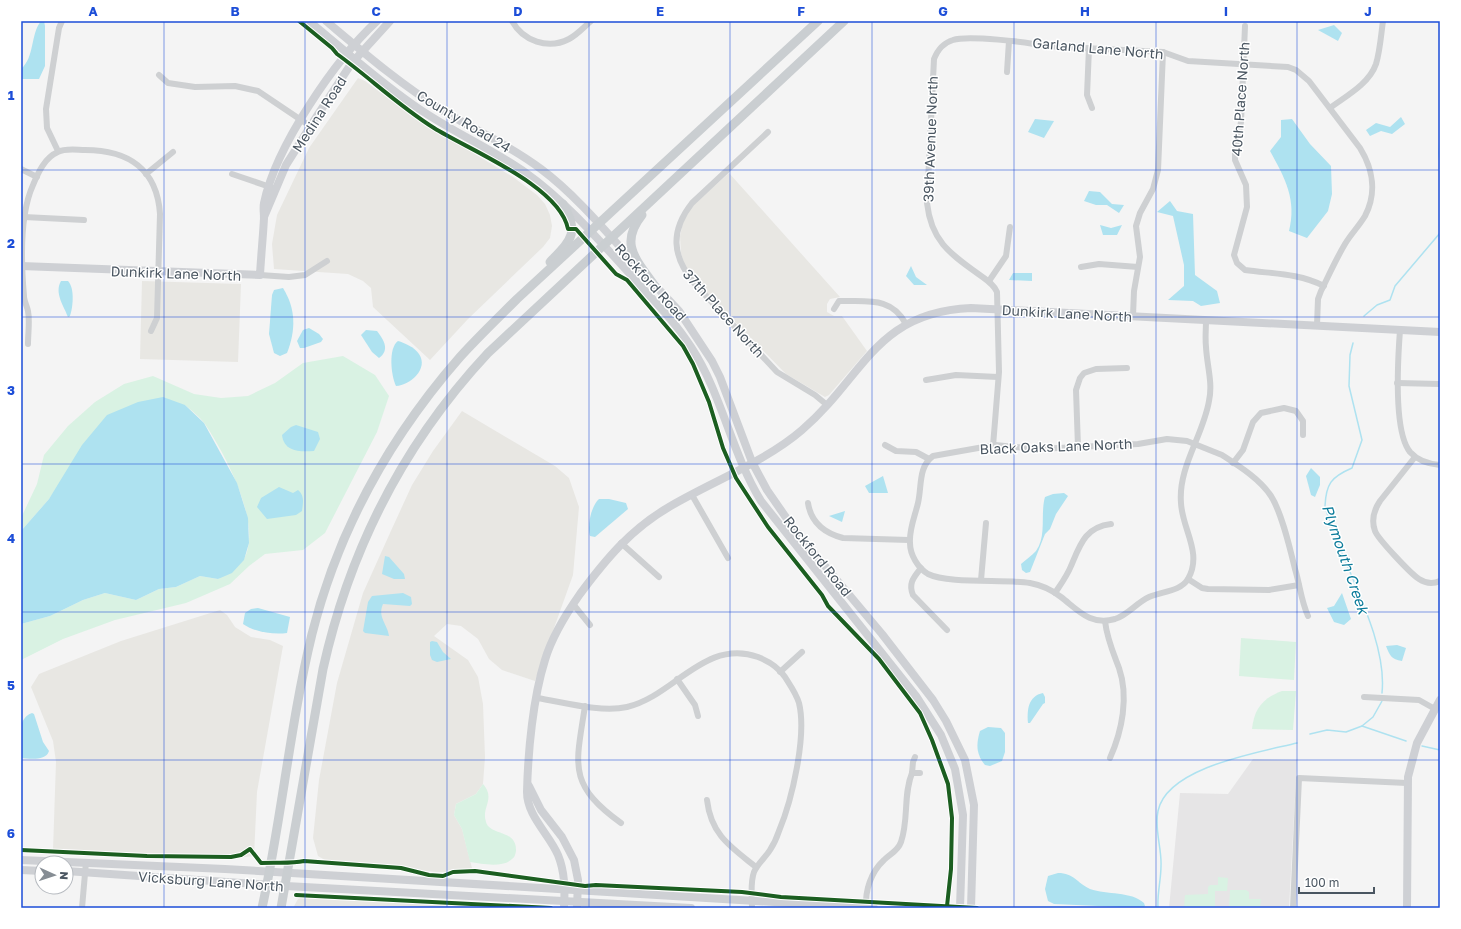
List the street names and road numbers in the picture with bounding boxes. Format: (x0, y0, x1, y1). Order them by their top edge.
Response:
street label: Garland Lane North (1032, 34, 1164, 62)
street label: 40th Place North (1228, 41, 1252, 157)
street label: Medina Road (288, 73, 350, 155)
street label: 39th Avenue North (919, 76, 941, 202)
street label: County Road 24 (414, 86, 514, 156)
street label: Rockford Road (612, 240, 690, 324)
street label: Dunkirk Lane North (110, 262, 242, 284)
street label: 37th Place North (680, 265, 768, 361)
street label: Dunkirk Lane North (1001, 301, 1133, 325)
street label: Black Oaks Lane North (979, 435, 1133, 457)
street label: Rockford Road (780, 512, 856, 600)
street label: Vicksburg Lane North (138, 867, 284, 895)

